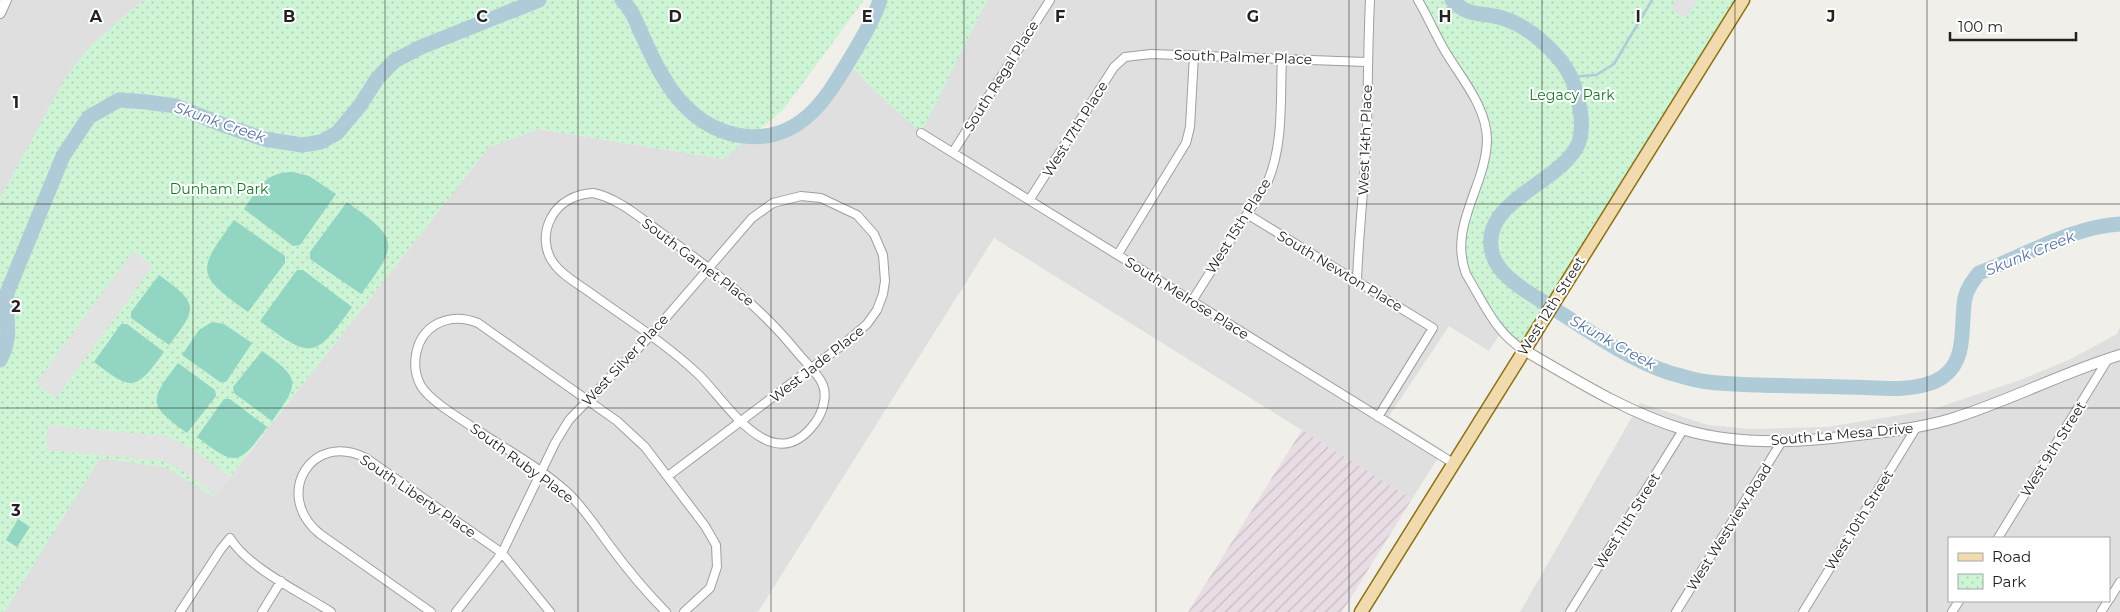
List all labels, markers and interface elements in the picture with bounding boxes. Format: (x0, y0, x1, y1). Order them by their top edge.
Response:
text: A (89, 7, 103, 26)
text: B (283, 7, 295, 26)
text: C (476, 7, 488, 26)
text: D (668, 7, 682, 26)
text: E (862, 7, 872, 26)
text: F (1055, 7, 1065, 26)
text: G (1247, 7, 1259, 26)
text: H (1439, 7, 1451, 26)
text: I (1635, 7, 1641, 26)
text: J (1826, 7, 1835, 26)
scale bar (1950, 10, 2076, 42)
street label: South Regal Place (960, 17, 1042, 135)
text: 100 m (1958, 17, 2003, 36)
street label: South Palmer Place (1174, 46, 1312, 68)
street label: West 17th Place (1038, 78, 1112, 180)
street label: West 14th Place (1354, 84, 1376, 196)
park label: Legacy Park (1529, 86, 1615, 104)
text: 1 (13, 93, 19, 112)
water label: Skunk Creek (172, 98, 269, 147)
street label: West 15th Place (1201, 175, 1275, 277)
park label: Dunham Park (170, 180, 269, 198)
street label: South Garnet Place (638, 214, 758, 310)
street label: South Newton Place (1274, 226, 1406, 316)
water label: Skunk Creek (1983, 226, 2078, 280)
street label: South Melrose Place (1122, 253, 1252, 343)
street label: West 12th Street (1513, 253, 1589, 359)
text: 2 (11, 297, 21, 316)
street label: West Silver Place (578, 310, 672, 410)
water label: Skunk Creek (1567, 311, 1660, 374)
street label: West Jade Place (766, 322, 868, 406)
street label: West 9th Street (2016, 398, 2090, 500)
street label: South Ruby Place (467, 419, 577, 507)
street label: South La Mesa Drive (1770, 419, 1914, 449)
street label: South Liberty Place (357, 450, 479, 542)
street label: West Westview Road (1682, 460, 1776, 594)
street label: West 10th Street (1821, 466, 1897, 574)
street label: West 11th Street (1590, 469, 1664, 573)
text: 3 (10, 501, 21, 520)
legend (1948, 537, 2110, 602)
text: Road (1992, 547, 2031, 566)
text: Park (1992, 572, 2026, 591)

